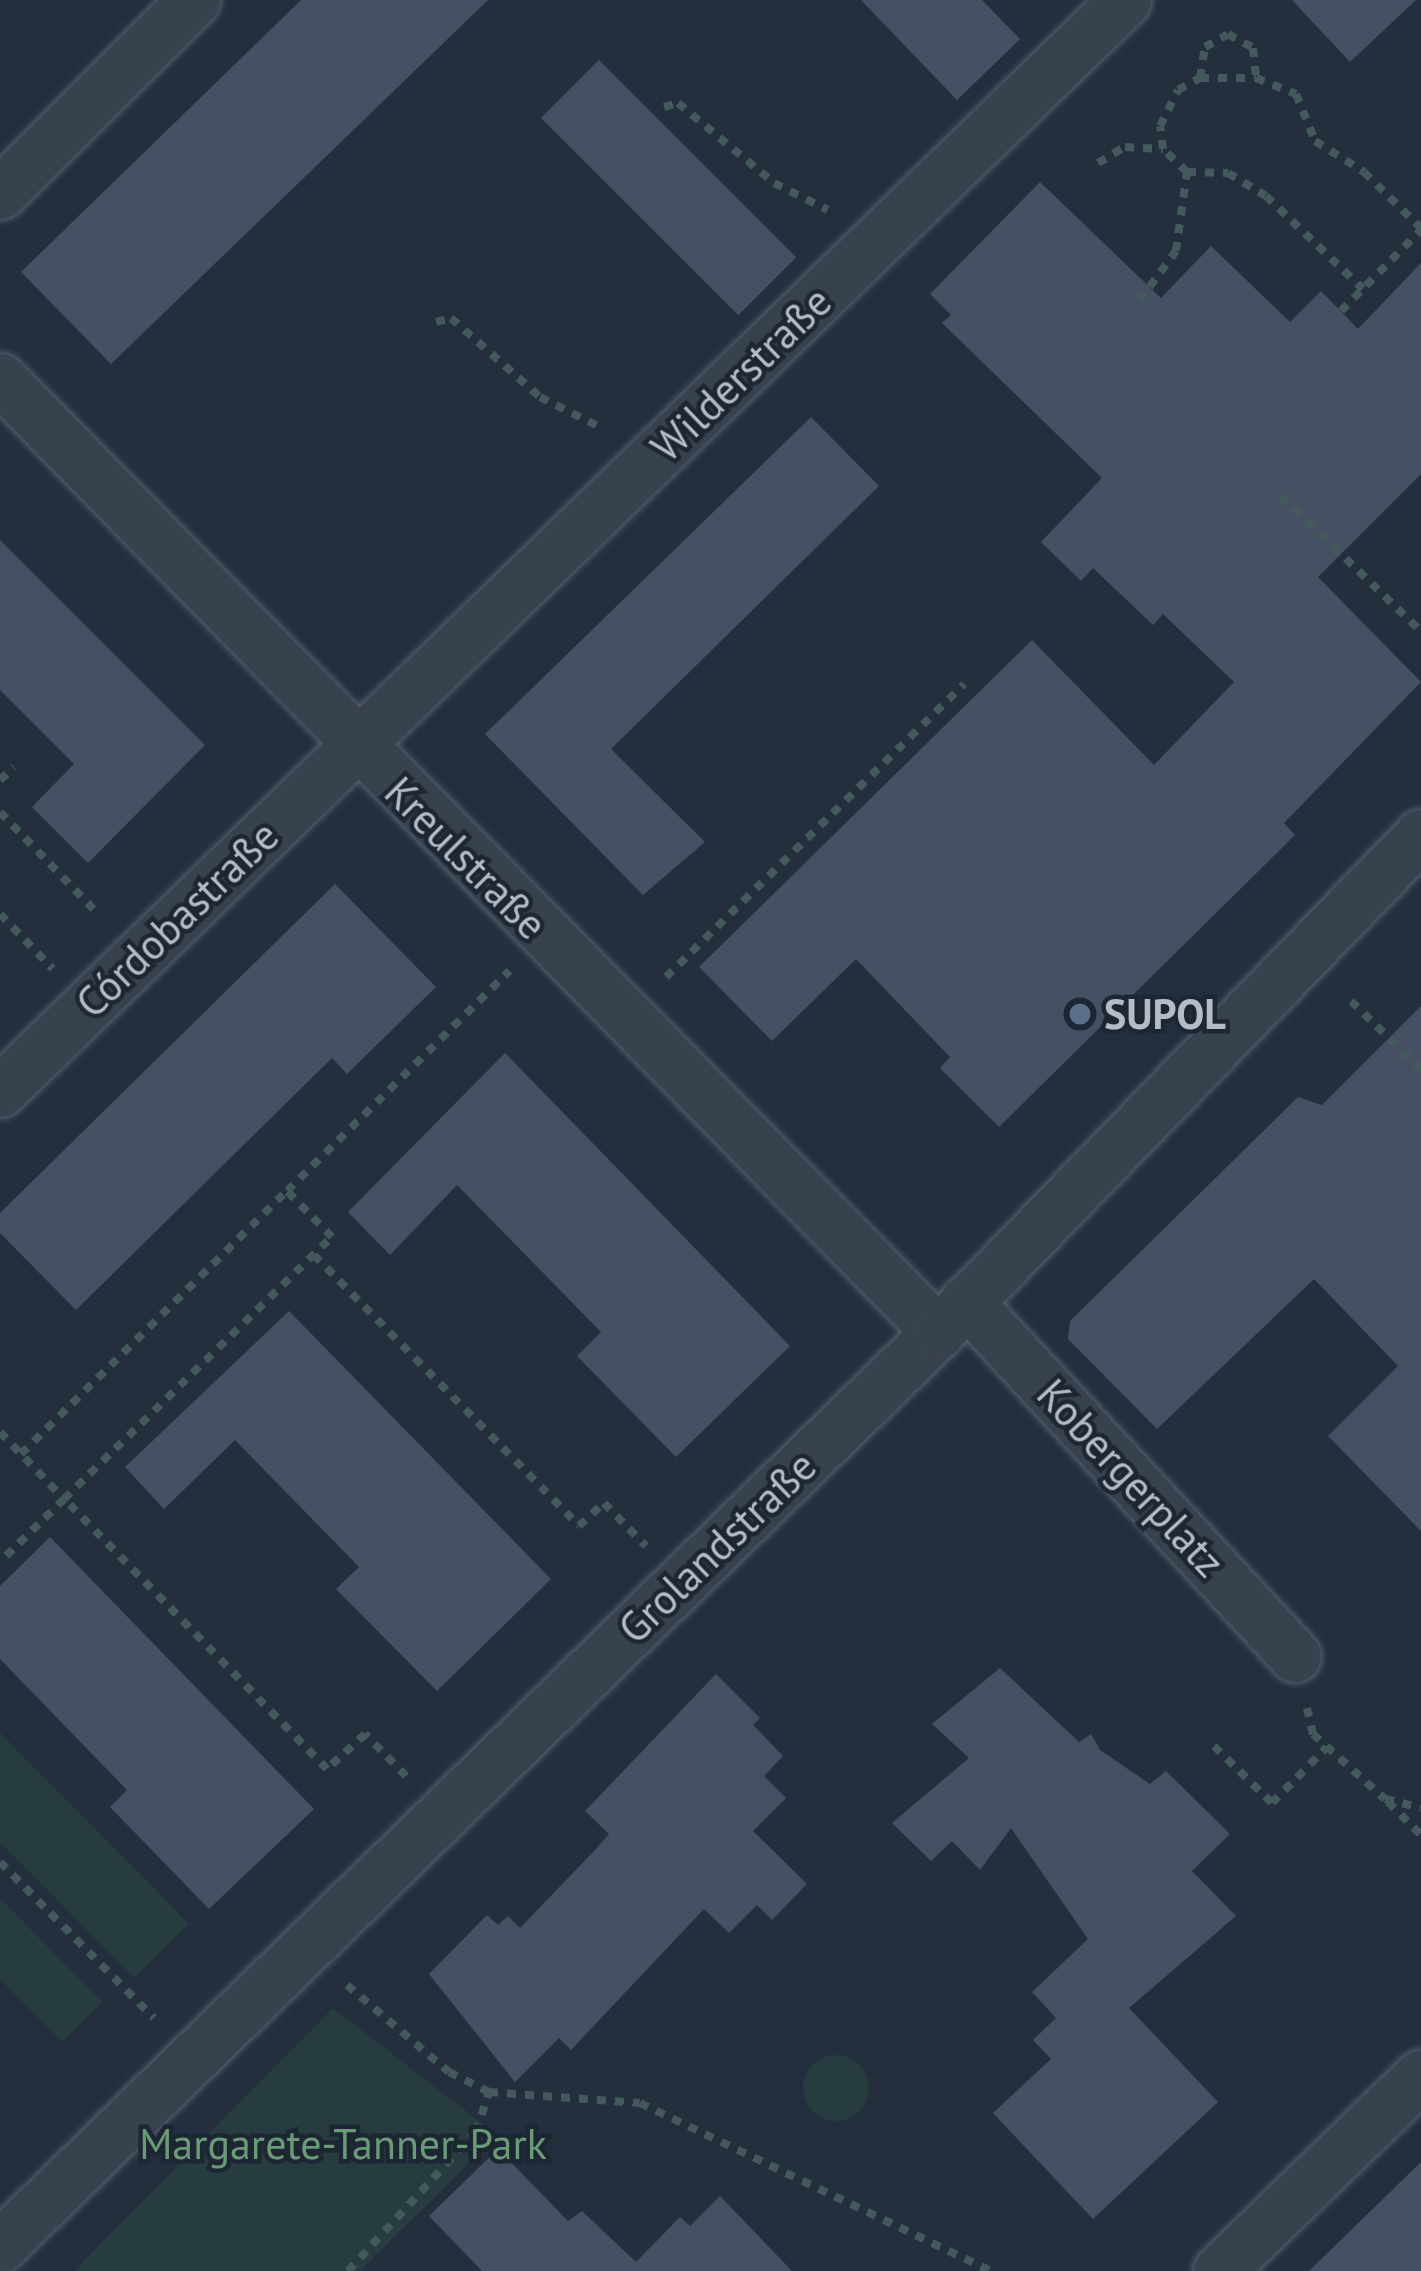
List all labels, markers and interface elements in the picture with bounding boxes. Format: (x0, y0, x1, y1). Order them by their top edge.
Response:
street label: Wilderstraße (641, 276, 841, 472)
street label: Kreulstraße (375, 767, 557, 949)
street label: Córdobastraße (66, 810, 288, 1028)
place label: SUPOL (1104, 989, 1226, 1039)
marker: SUPOL (1067, 1001, 1093, 1027)
street label: Kobergerplatz (1027, 1369, 1235, 1587)
street label: Grolandstraße (608, 1441, 826, 1653)
park label: Margarete-Tanner-Park (139, 2119, 547, 2169)

